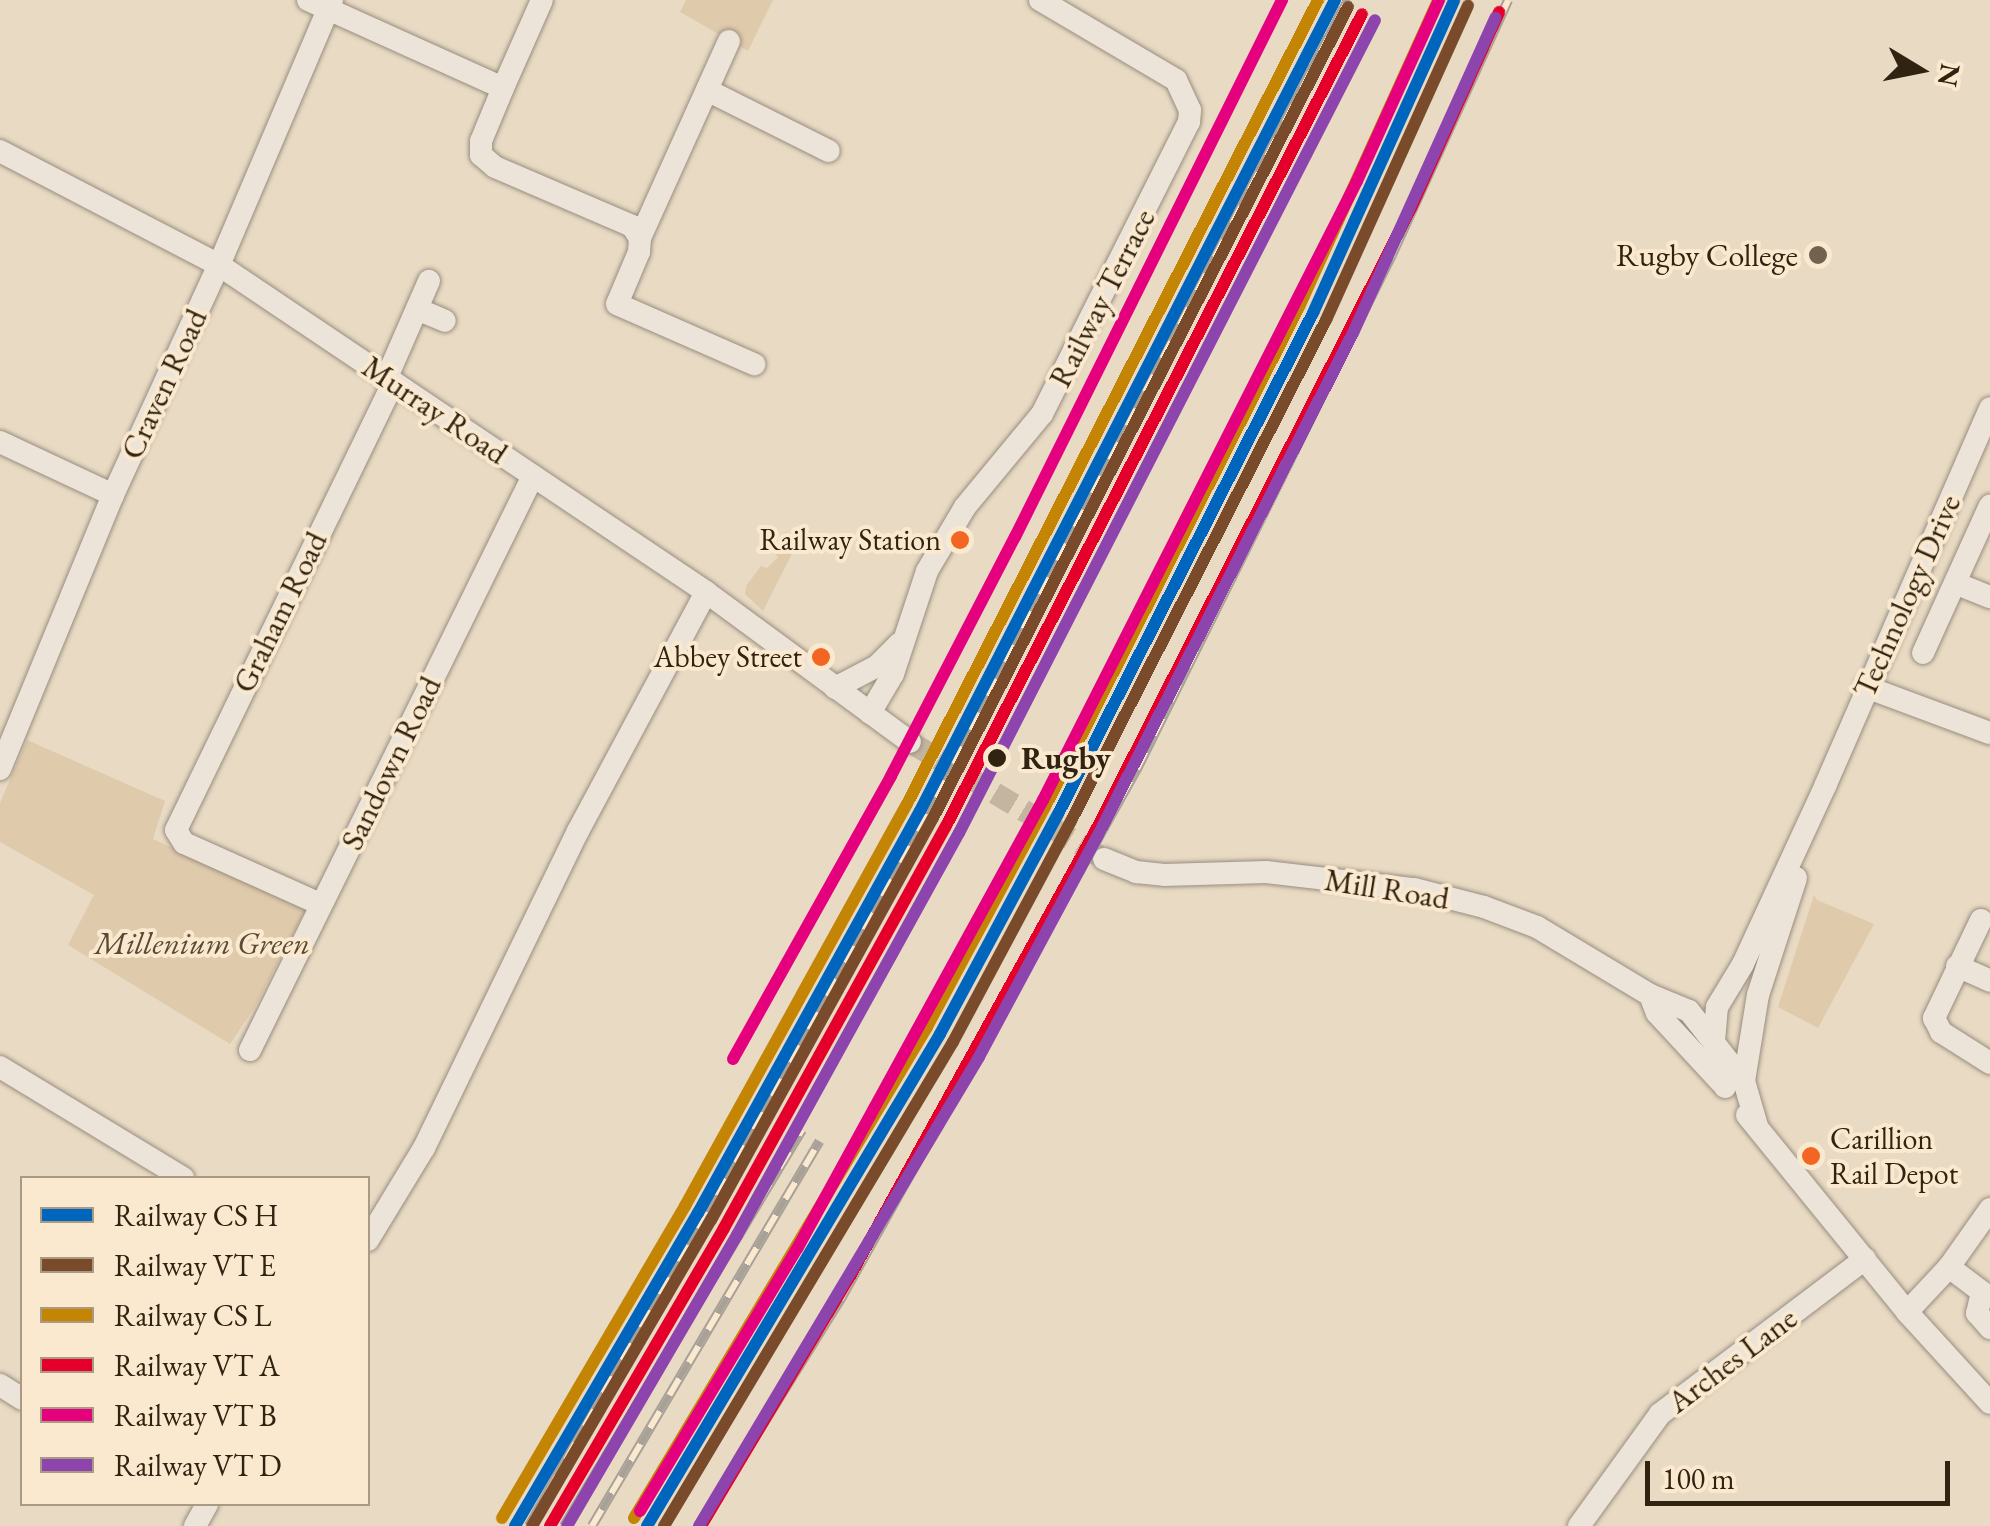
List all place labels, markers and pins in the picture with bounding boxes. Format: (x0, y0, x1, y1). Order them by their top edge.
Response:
place label: Rugby College (1616, 236, 1798, 274)
marker: Rugby College (1807, 244, 1829, 266)
place label: Railway Station (759, 522, 941, 558)
marker: Railway Station (950, 530, 970, 550)
place label: Abbey Street (654, 639, 802, 675)
marker: Abbey Street (811, 647, 831, 667)
place label: Rugby (1021, 739, 1111, 777)
marker: Rugby (982, 743, 1012, 773)
place label: Carillion Rail Depot (1830, 1121, 1958, 1192)
marker: Carillion Rail Depot (1801, 1146, 1821, 1166)

